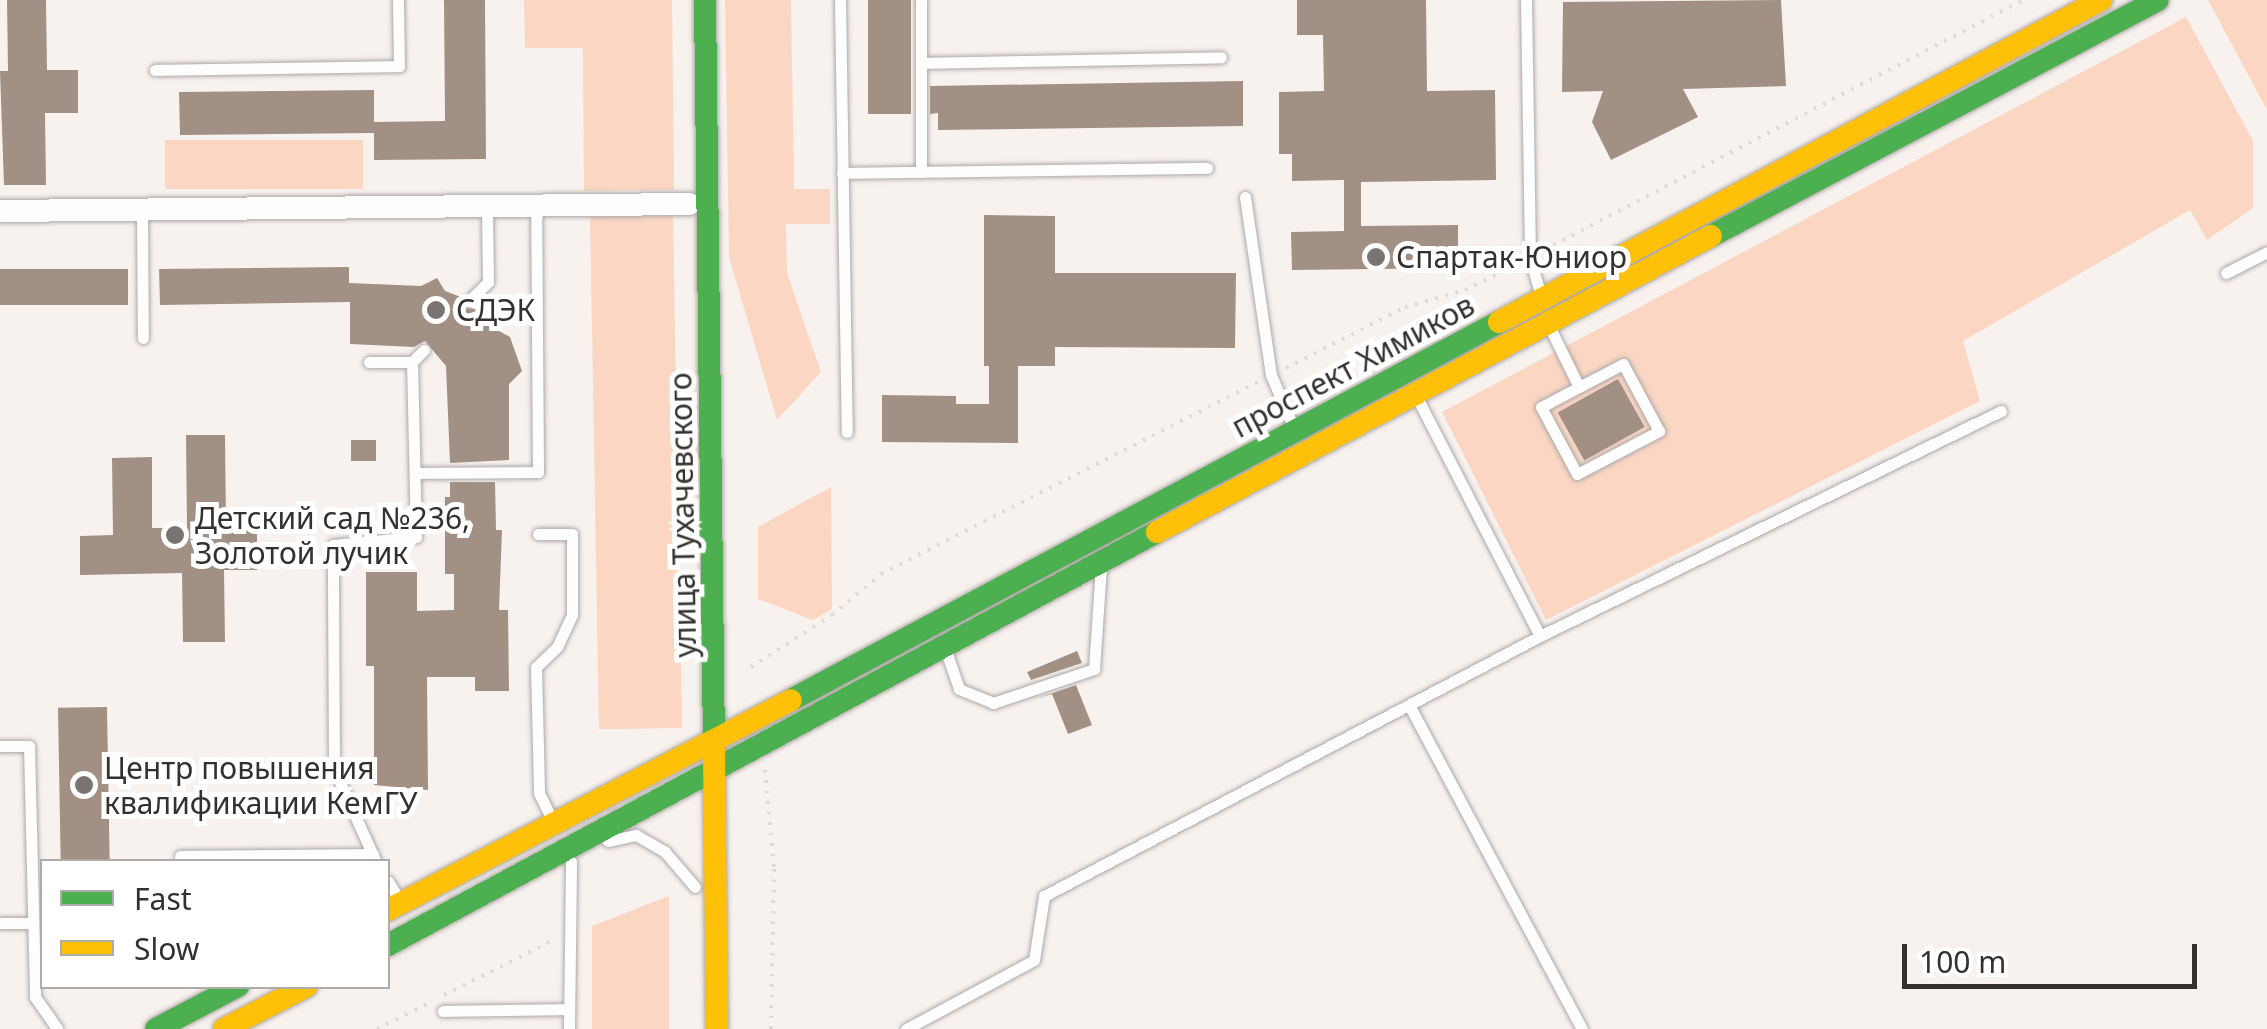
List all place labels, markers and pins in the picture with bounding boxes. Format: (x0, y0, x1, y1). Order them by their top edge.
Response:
place label: Спартак-Юниор (1396, 239, 1627, 275)
marker: Спартак-Юниор (1365, 246, 1387, 268)
place label: СДЭК (456, 292, 535, 328)
marker: СДЭК (425, 299, 447, 321)
place label: Детский сад №236, Золотой лучик (195, 500, 470, 570)
marker: Детский сад №236, Золотой лучик (164, 524, 186, 546)
place label: Центр повышения квалификации КемГУ (104, 750, 417, 820)
marker: Центр повышения квалификации КемГУ (73, 774, 95, 796)

